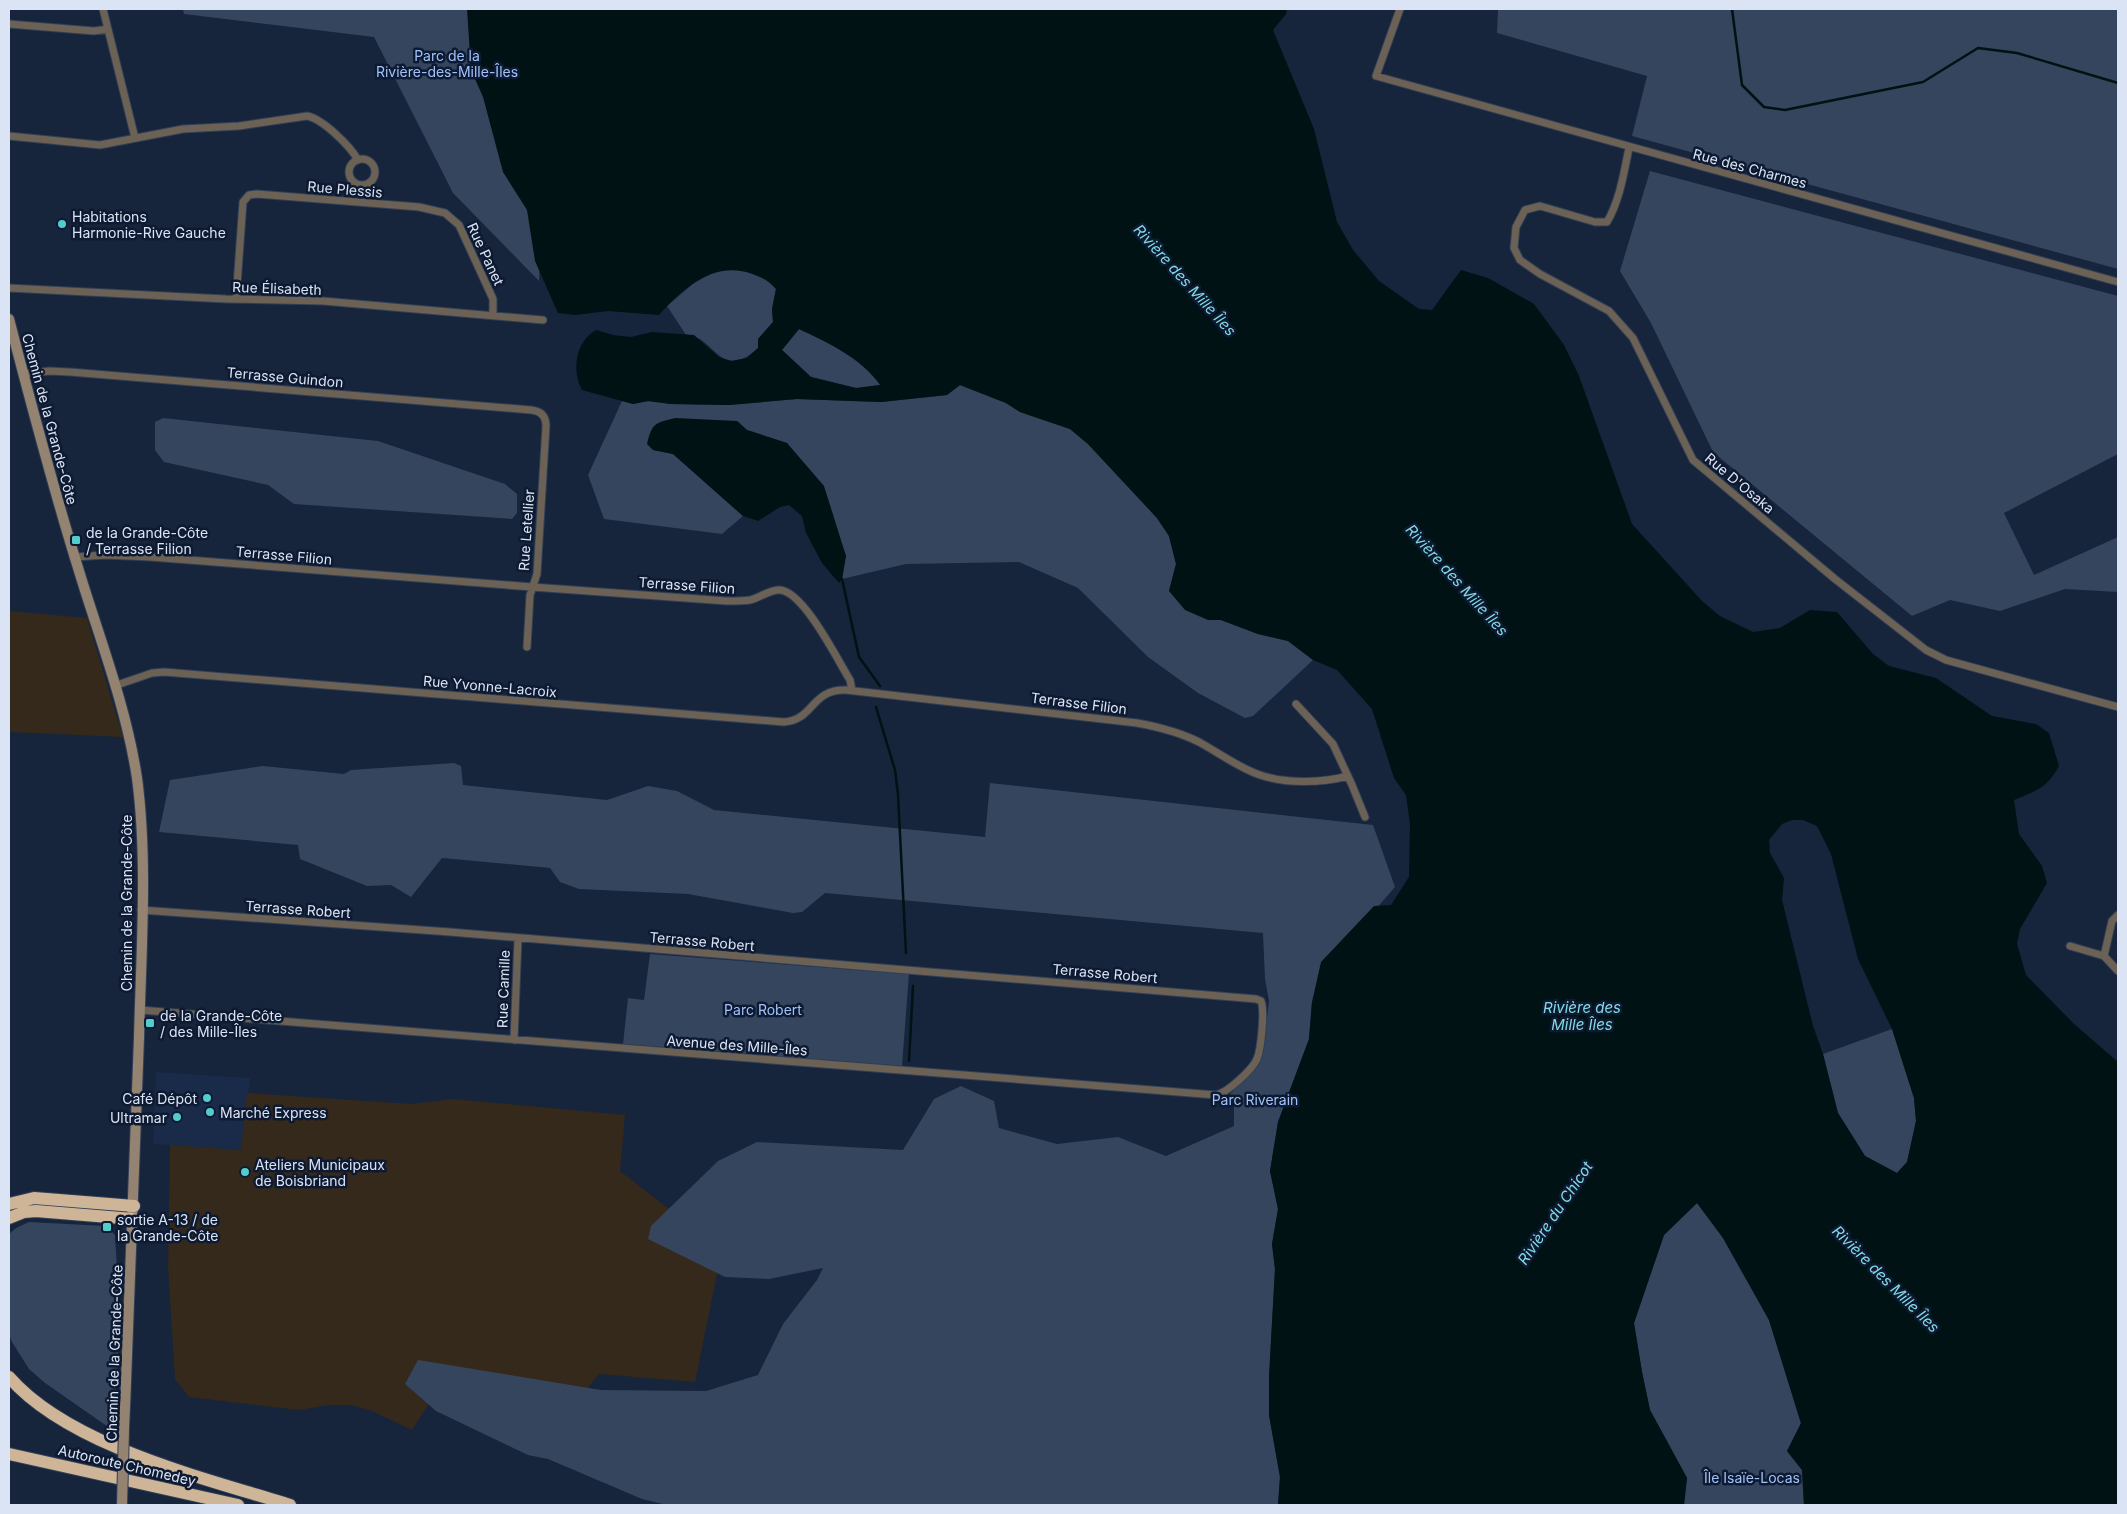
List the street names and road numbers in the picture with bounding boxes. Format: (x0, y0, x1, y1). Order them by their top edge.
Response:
street label: Rue des Charmes (1691, 145, 1809, 191)
street label: Rue Plessis (307, 177, 383, 201)
street label: Rue Panet (464, 220, 508, 288)
street label: Rue Élisabeth (232, 278, 322, 298)
street label: Chemin de la Grande-Côte (19, 331, 81, 507)
street label: Terrasse Guindon (226, 363, 344, 391)
street label: Rue D'Osaka (1702, 449, 1778, 517)
street label: Rue Letellier (515, 489, 537, 571)
street label: Terrasse Filion (235, 542, 333, 568)
street label: Terrasse Filion (638, 573, 736, 597)
street label: Rue Yvonne-Lacroix (422, 672, 558, 700)
street label: Terrasse Filion (1030, 689, 1128, 717)
street label: Chemin de la Grande-Côte (118, 815, 135, 991)
street label: Terrasse Robert (245, 897, 352, 921)
street label: Terrasse Robert (649, 928, 756, 954)
street label: Rue Camille (493, 950, 513, 1028)
street label: Terrasse Robert (1052, 960, 1159, 986)
street label: Avenue des Mille-Îles (666, 1032, 808, 1058)
street label: Chemin de la Grande-Côte (102, 1264, 126, 1442)
street label: Autoroute Chomedey (57, 1441, 198, 1489)

